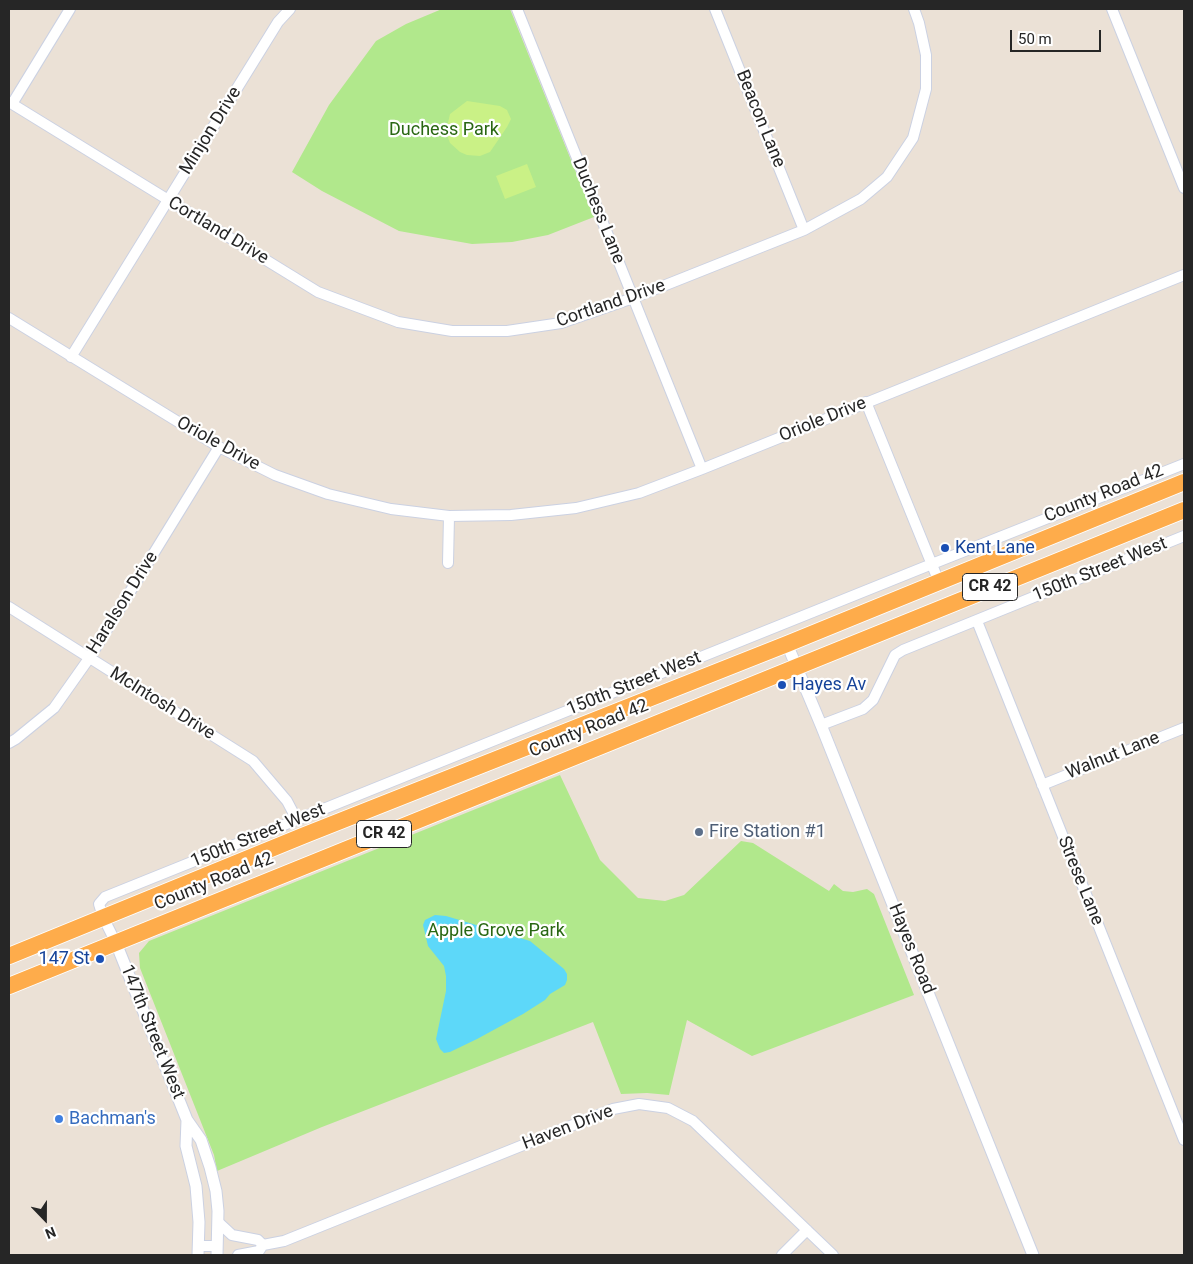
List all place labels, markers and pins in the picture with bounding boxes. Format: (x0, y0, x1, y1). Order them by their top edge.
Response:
place label: Kent Lane (955, 537, 1035, 559)
marker: Kent Lane (939, 542, 951, 554)
place label: Hayes Av (792, 674, 866, 696)
marker: Hayes Av (776, 679, 788, 691)
place label: Fire Station #1 (709, 821, 826, 843)
marker: Fire Station #1 (693, 826, 705, 838)
place label: 147 St (39, 948, 90, 970)
marker: 147 St (94, 953, 106, 965)
place label: Bachman's (69, 1108, 156, 1130)
marker: Bachman's (53, 1113, 65, 1125)

